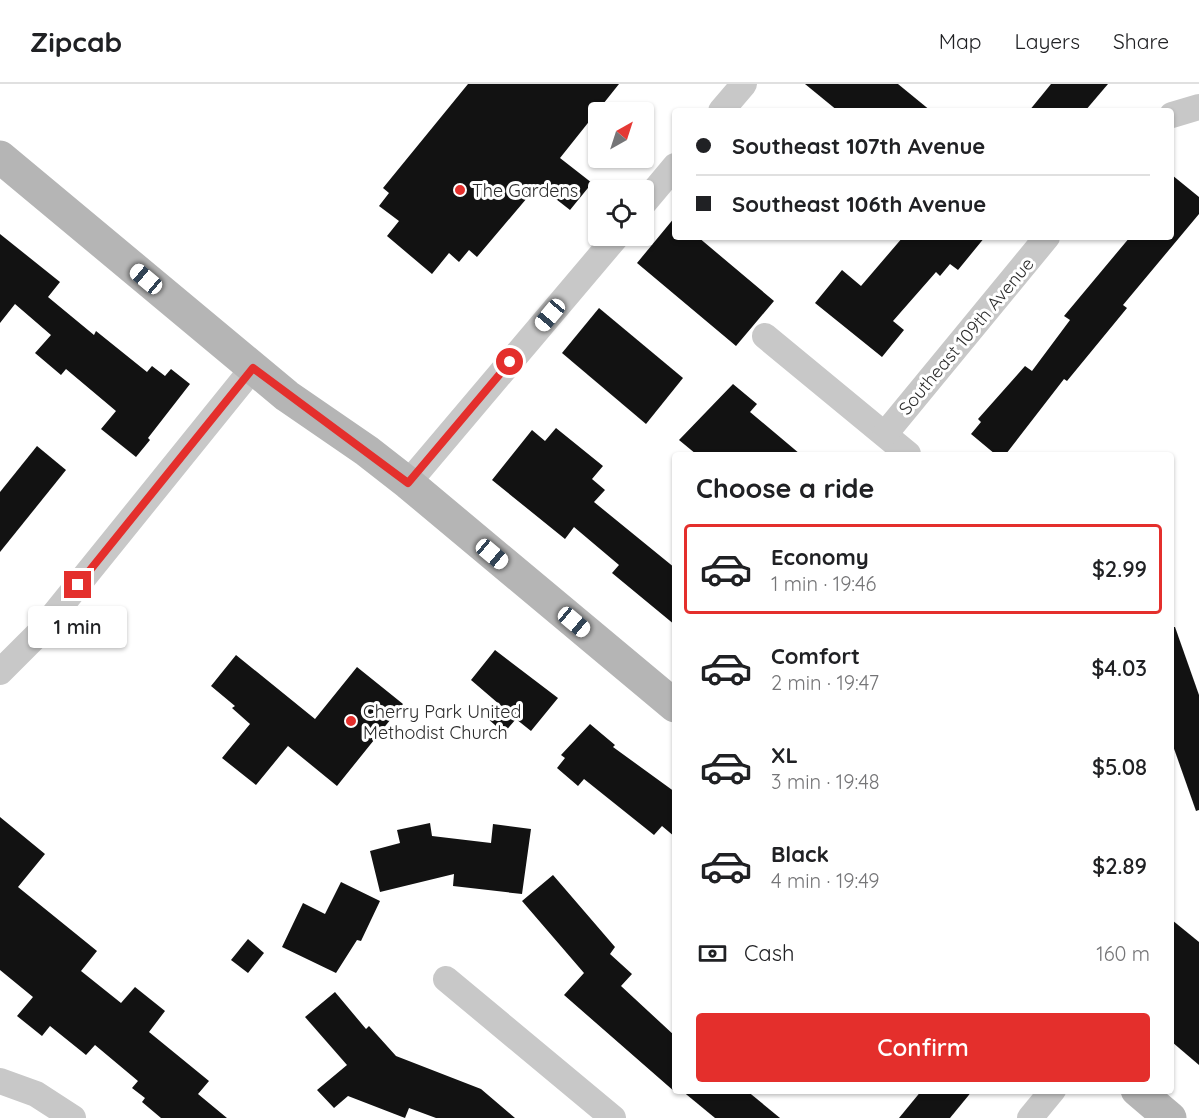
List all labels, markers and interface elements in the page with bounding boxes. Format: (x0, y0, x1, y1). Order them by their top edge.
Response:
text: Zipcab (30, 24, 122, 59)
text: Map (939, 28, 982, 54)
text: Layers (1015, 28, 1080, 54)
text: Share (1113, 28, 1169, 54)
north arrow (588, 102, 654, 168)
map controls (588, 102, 654, 246)
text: Southeast 107th Avenue (732, 132, 985, 160)
place label: The Gardens (472, 179, 578, 202)
button: locate (588, 180, 654, 246)
marker: The Gardens (453, 183, 467, 197)
text: Southeast 106th Avenue (732, 190, 986, 218)
street label: Southeast 109th Avenue (893, 253, 1039, 419)
car (126, 261, 166, 297)
car (532, 295, 568, 335)
route start (496, 348, 523, 375)
text: Choose a ride (696, 471, 874, 505)
car (472, 536, 512, 572)
icon: car (699, 542, 753, 596)
text: Economy (771, 543, 869, 571)
text: $2.99 (1092, 555, 1147, 583)
route end (64, 571, 91, 598)
text: 1 min · 19:46 (771, 571, 876, 596)
car (554, 604, 594, 640)
callout: 1 min (28, 606, 128, 648)
text: 1 min (54, 614, 101, 639)
icon: car (699, 641, 753, 695)
text: Comfort (771, 642, 860, 670)
text: $4.03 (1092, 654, 1147, 682)
text: 2 min · 19:47 (771, 670, 879, 695)
place label: Cherry Park United Methodist Church (363, 700, 521, 744)
marker: Cherry Park United Methodist Church (344, 714, 358, 728)
icon: car (699, 740, 753, 794)
text: XL (771, 741, 798, 769)
text: $5.08 (1092, 753, 1147, 781)
text: 3 min · 19:48 (771, 769, 879, 794)
icon: car (699, 839, 753, 893)
text: Black (771, 840, 829, 868)
text: $2.89 (1092, 852, 1147, 880)
text: 4 min · 19:49 (771, 868, 880, 893)
icon: cash (696, 937, 729, 970)
text: Cash (744, 939, 795, 967)
text: 160 m (1096, 941, 1150, 966)
button: Confirm (696, 1013, 1150, 1082)

